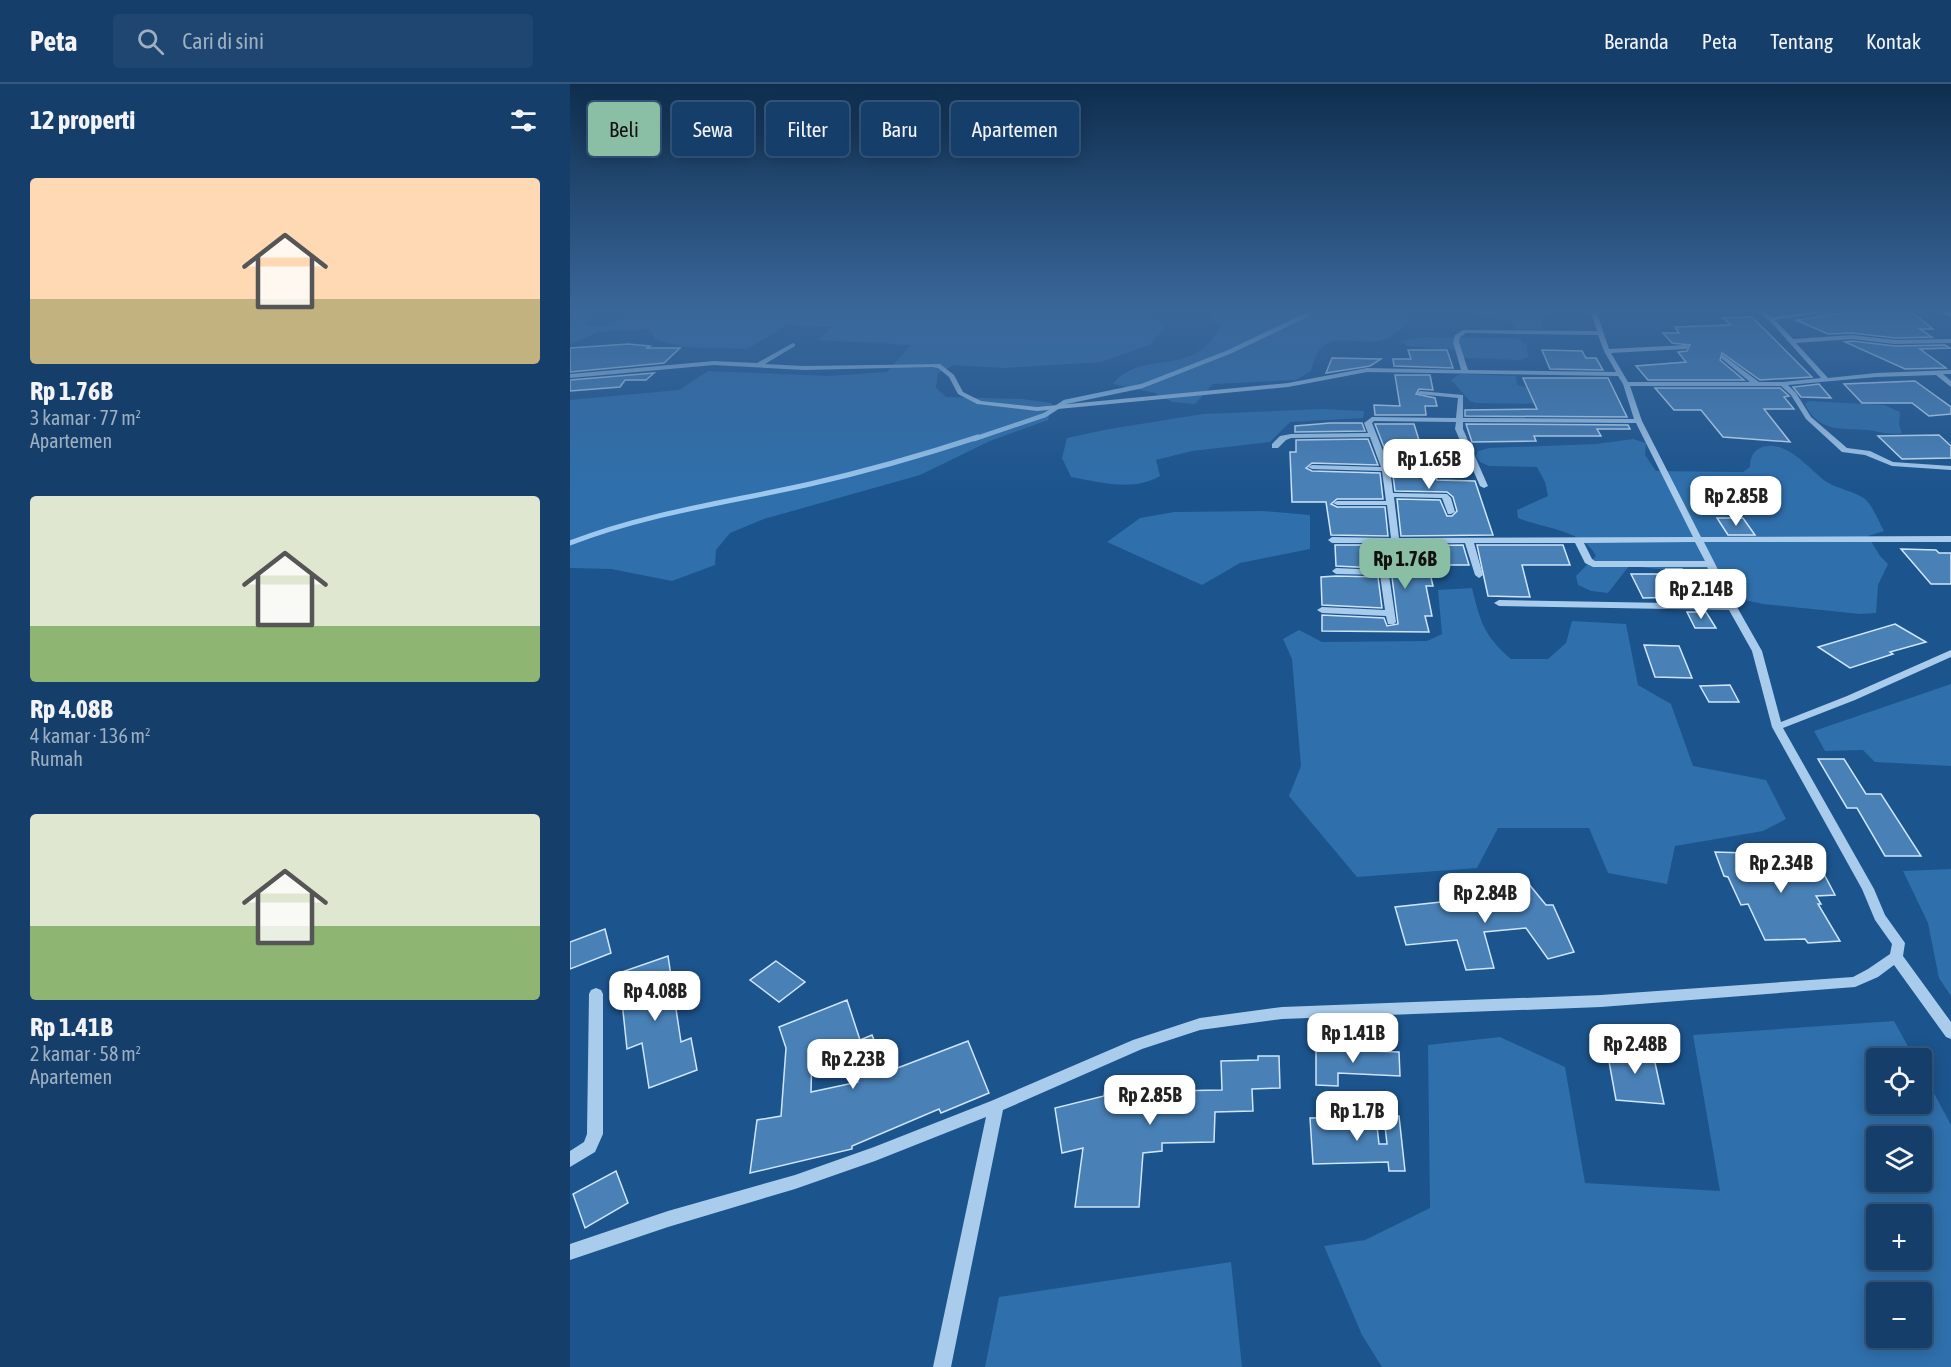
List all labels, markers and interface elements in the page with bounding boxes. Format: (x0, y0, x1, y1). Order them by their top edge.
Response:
search box (113, 14, 533, 68)
text: Peta (30, 25, 77, 57)
icon: search (134, 25, 167, 58)
text: Cari di sini (182, 28, 264, 54)
text: Beranda (1604, 29, 1669, 53)
text: Peta (1702, 29, 1737, 53)
text: Tentang (1770, 29, 1833, 53)
text: Kontak (1866, 29, 1921, 53)
chip: Beli (588, 102, 660, 156)
chip: Sewa (672, 102, 754, 156)
chip: Filter (766, 102, 849, 156)
chip: Baru (861, 102, 939, 156)
chip: Apartemen (951, 102, 1079, 156)
icon: filters (507, 104, 540, 137)
text: 12 properti (30, 105, 135, 135)
icon: home (231, 217, 339, 325)
text: Rp 1.76B (30, 376, 113, 406)
text: 3 kamar · 77 m² (30, 406, 141, 429)
text: Apartemen (30, 429, 112, 452)
pin: Rp 1.65B (1367, 439, 1491, 490)
text: Rp 1.65B (1397, 447, 1461, 470)
pin: Rp 2.85B (1674, 476, 1798, 527)
text: Rp 2.85B (1704, 484, 1768, 507)
icon: home (231, 535, 339, 643)
pin: Rp 1.76B (1343, 539, 1467, 590)
text: Rp 1.76B (1373, 547, 1437, 570)
pin: Rp 2.14B (1639, 569, 1763, 620)
text: Rp 2.14B (1669, 577, 1733, 600)
text: Rp 4.08B (30, 694, 113, 724)
text: 4 kamar · 136 m² (30, 724, 151, 747)
text: Rumah (30, 747, 83, 770)
pin: Rp 2.34B (1719, 843, 1843, 894)
text: Rp 2.34B (1749, 851, 1813, 874)
icon: home (231, 853, 339, 961)
pin: Rp 2.84B (1423, 873, 1547, 924)
text: Rp 2.84B (1453, 881, 1517, 904)
pin: Rp 4.08B (593, 971, 717, 1022)
text: Rp 4.08B (623, 979, 687, 1002)
text: Rp 1.41B (30, 1012, 113, 1042)
pin: Rp 1.41B (1291, 1013, 1415, 1064)
text: Rp 1.41B (1321, 1021, 1385, 1044)
pin: Rp 2.48B (1573, 1024, 1697, 1075)
text: Rp 2.48B (1603, 1032, 1667, 1055)
pin: Rp 2.23B (791, 1039, 915, 1090)
text: 2 kamar · 58 m² (30, 1042, 141, 1065)
text: Rp 2.23B (821, 1047, 885, 1070)
map controls (1866, 1048, 1932, 1348)
button: locate (1866, 1048, 1932, 1114)
text: Apartemen (30, 1065, 112, 1088)
pin: Rp 2.85B (1088, 1075, 1212, 1126)
text: Rp 2.85B (1118, 1083, 1182, 1106)
pin: Rp 1.7B (1302, 1091, 1412, 1142)
text: Rp 1.7B (1330, 1099, 1384, 1122)
button: layers (1866, 1126, 1932, 1192)
button: + (1866, 1204, 1932, 1270)
button: − (1866, 1282, 1932, 1348)

